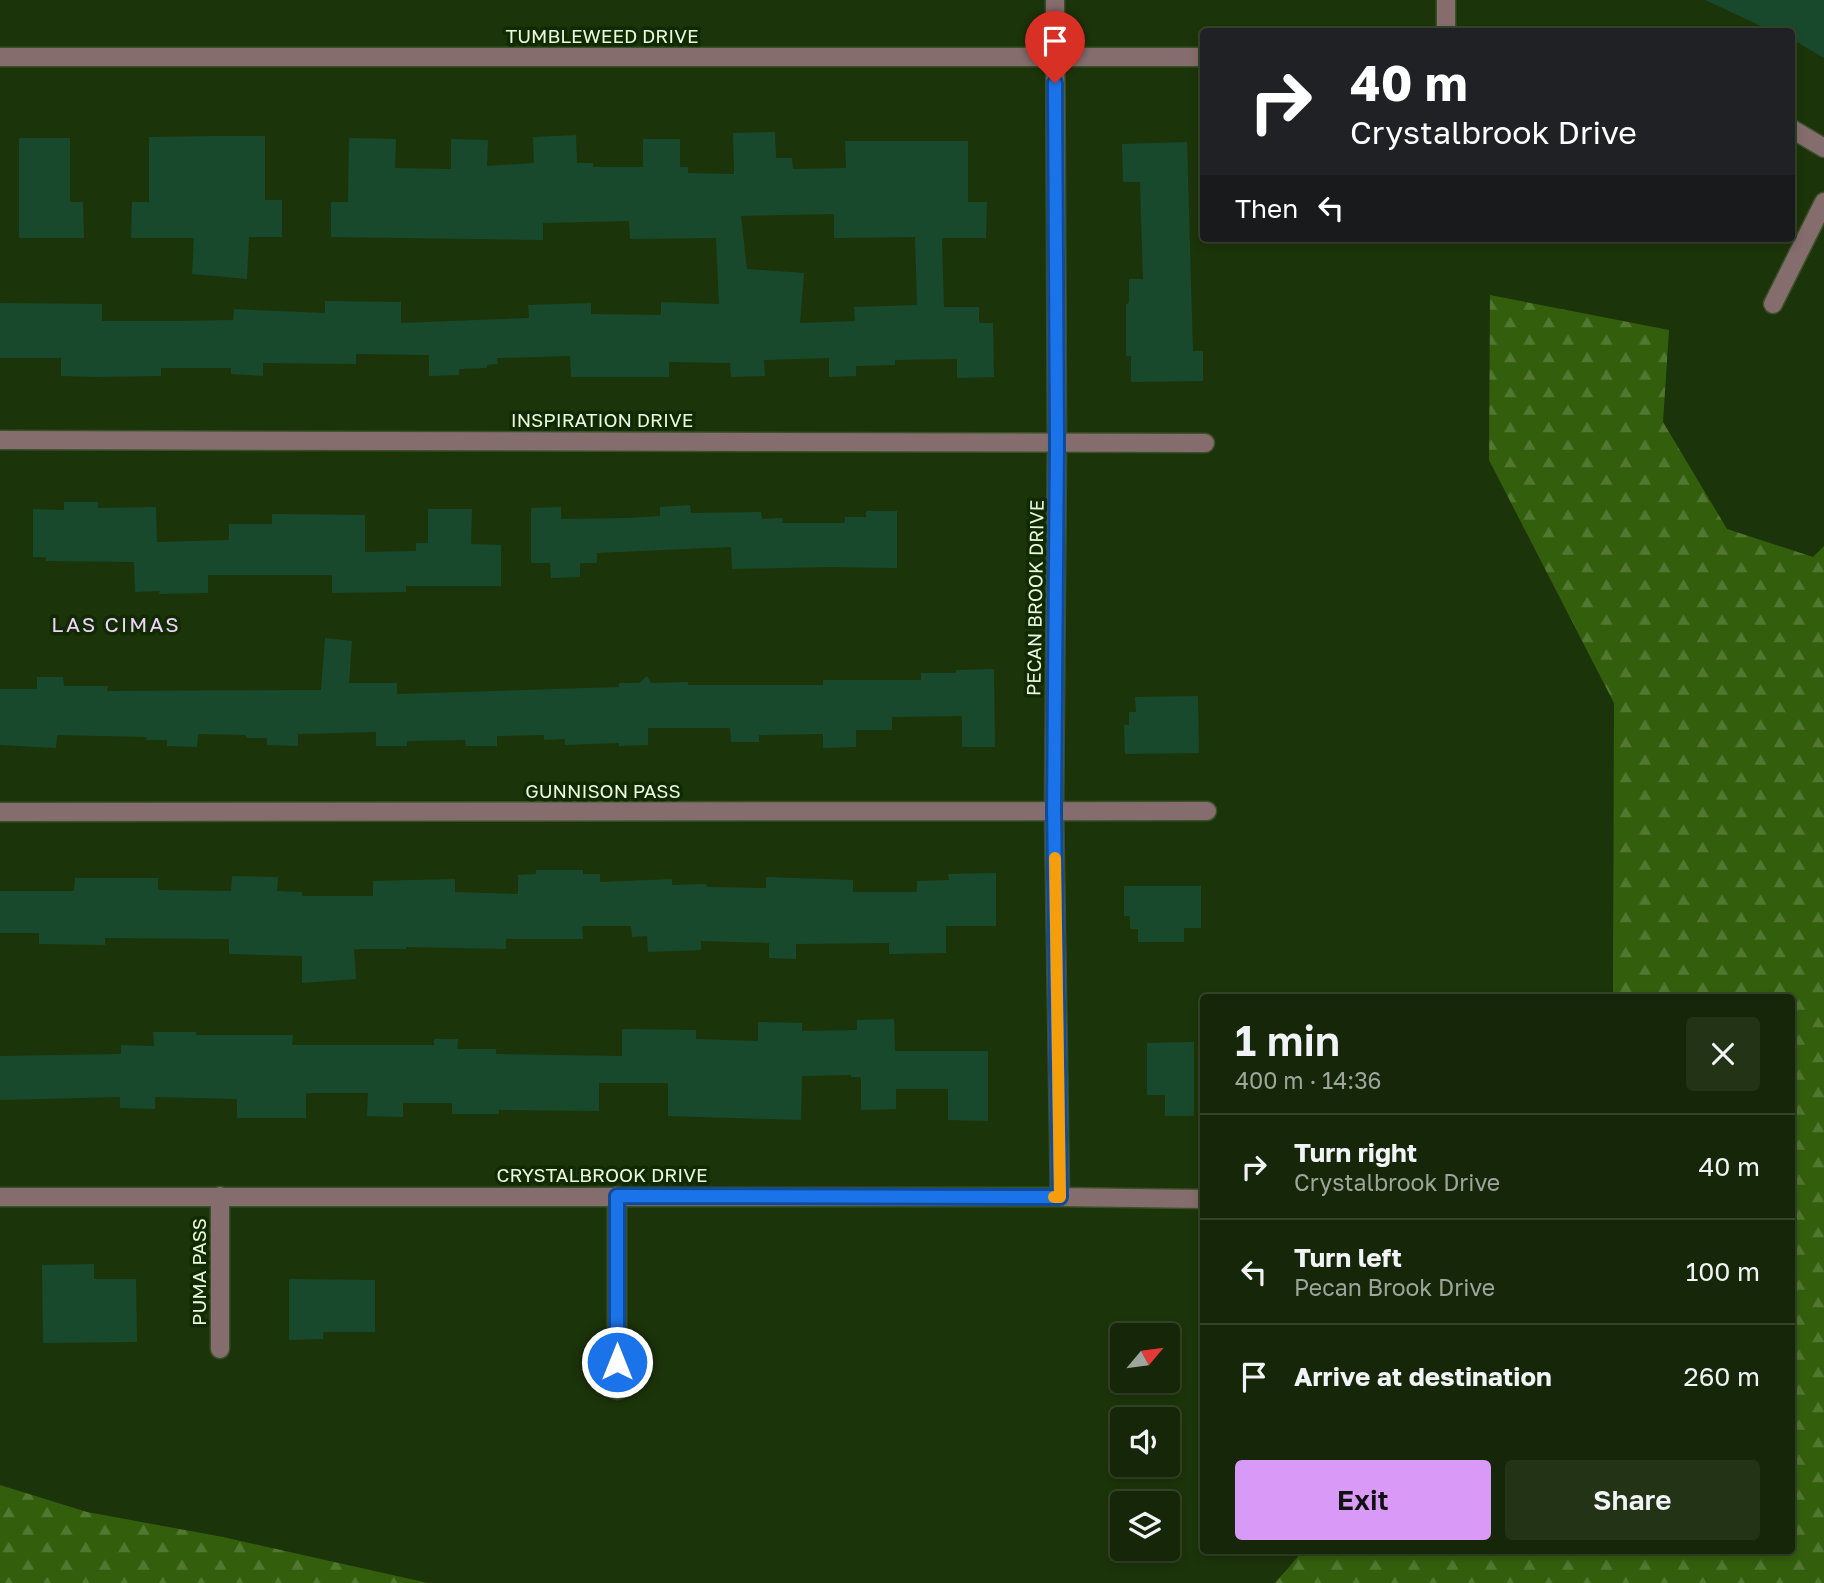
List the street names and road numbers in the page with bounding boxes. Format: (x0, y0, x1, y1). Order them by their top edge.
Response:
street label: TUMBLEWEED DRIVE (505, 24, 699, 47)
street label: INSPIRATION DRIVE (511, 408, 693, 431)
street label: PECAN BROOK DRIVE (1021, 500, 1048, 696)
street label: GUNNISON PASS (525, 779, 681, 802)
street label: CRYSTALBROOK DRIVE (497, 1163, 707, 1186)
street label: PUMA PASS (187, 1218, 210, 1326)

